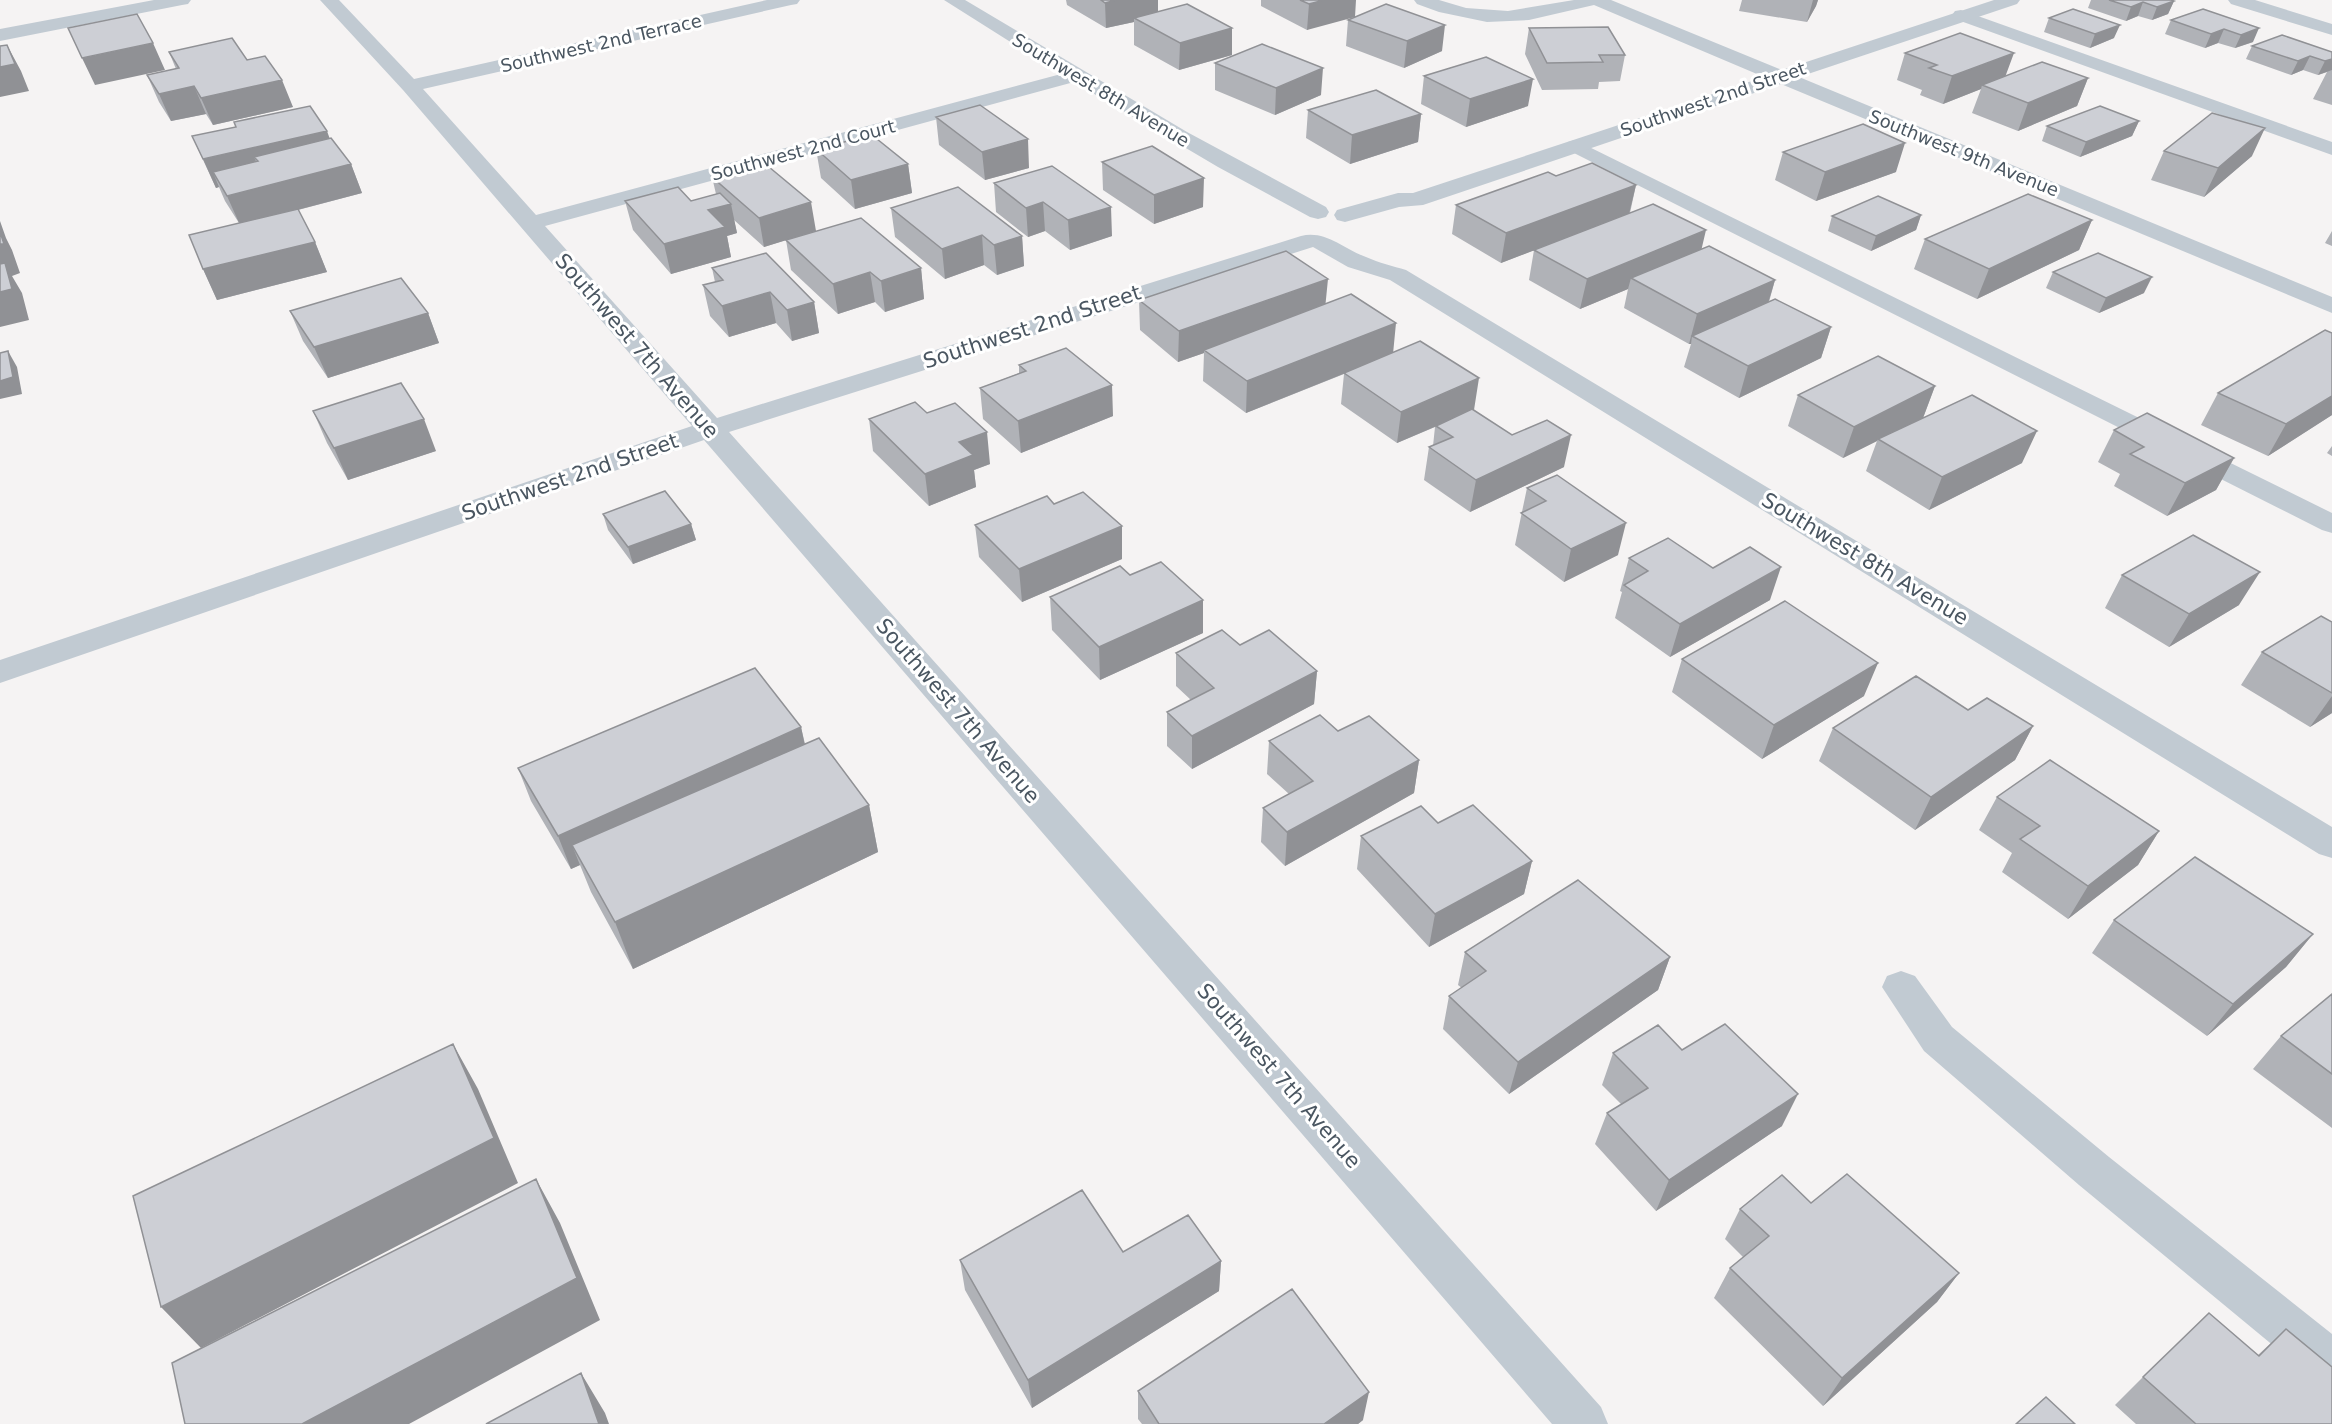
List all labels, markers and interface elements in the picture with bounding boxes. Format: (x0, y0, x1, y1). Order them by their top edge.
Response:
street label: Southwest 2nd Terrace (498, 10, 704, 76)
street label: Southwest 8th Avenue (1009, 29, 1193, 151)
street label: Southwest 2nd Street (1617, 57, 1809, 141)
street label: Southwest 9th Avenue (1866, 105, 2062, 201)
street label: Southwest 2nd Court (709, 115, 897, 185)
street label: Southwest 7th Avenue (550, 249, 724, 443)
street label: Southwest 2nd Street (920, 280, 1144, 374)
street label: Southwest 2nd Street (459, 429, 681, 525)
street label: Southwest 8th Avenue (1757, 488, 1973, 630)
street label: Southwest 7th Avenue (871, 614, 1045, 808)
street label: Southwest 7th Avenue (1192, 979, 1366, 1173)

